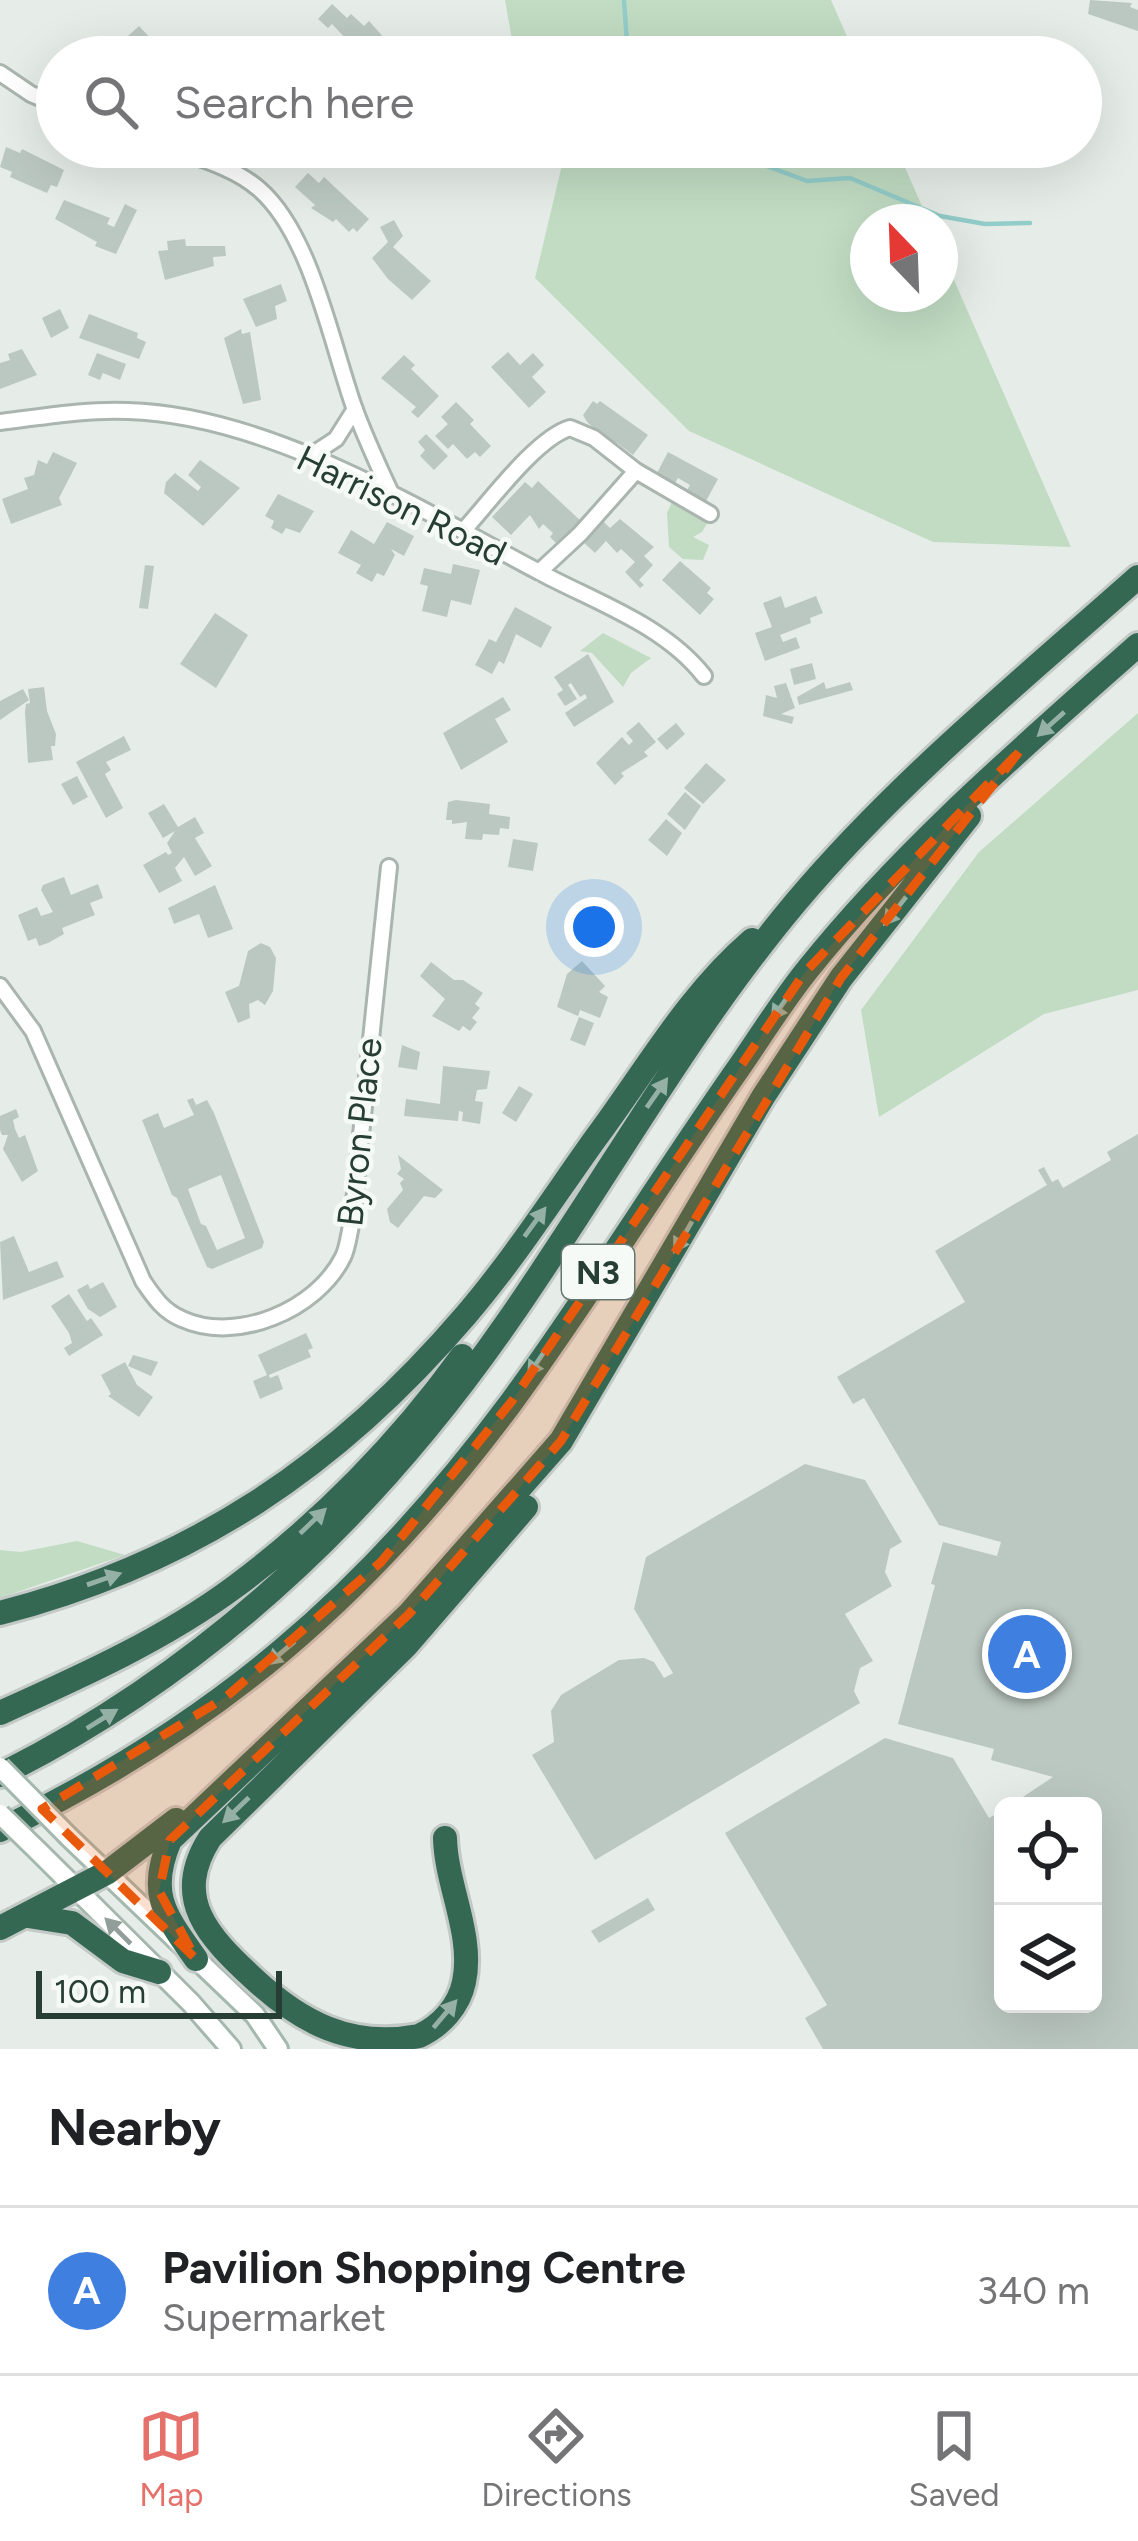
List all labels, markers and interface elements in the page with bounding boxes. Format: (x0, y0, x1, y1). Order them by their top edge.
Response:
search box (36, 36, 1102, 168)
icon: search (78, 69, 144, 135)
text: Search here (174, 75, 414, 129)
north arrow (850, 204, 958, 312)
street label: Harrison Road (290, 436, 513, 575)
one-way arrow (1036, 709, 1065, 737)
one-way arrow (883, 895, 908, 926)
your location (564, 897, 624, 957)
one-way arrow (771, 989, 794, 1021)
street label: Byron Place (328, 1036, 391, 1228)
one-way arrow (646, 1076, 668, 1109)
one-way arrow (522, 1206, 546, 1238)
one-way arrow (674, 1221, 695, 1254)
road number: N3 (562, 1245, 634, 1299)
one-way arrow (528, 1345, 550, 1378)
one-way arrow (298, 1507, 327, 1535)
one-way arrow (87, 1569, 123, 1587)
pin: A (988, 1609, 1066, 1699)
one-way arrow (266, 1640, 297, 1666)
one-way arrow (86, 1709, 119, 1731)
one-way arrow (222, 1796, 250, 1824)
map controls (994, 1797, 1102, 2013)
button: locate (994, 1797, 1102, 1905)
button: layers (994, 1905, 1102, 2013)
one-way arrow (104, 1917, 132, 1945)
scale bar (36, 1965, 282, 2018)
text: 100 m (54, 1972, 146, 2011)
one-way arrow (432, 1999, 458, 2029)
text: Nearby (48, 2097, 221, 2158)
text: Pavilion Shopping Centre (162, 2240, 686, 2294)
text: A (73, 2267, 101, 2314)
text: 340 m (977, 2267, 1090, 2314)
text: Supermarket (162, 2294, 386, 2341)
tab: Map (138, 2403, 204, 2514)
tab: Directions (481, 2403, 632, 2514)
tab: Saved (909, 2403, 1000, 2514)

